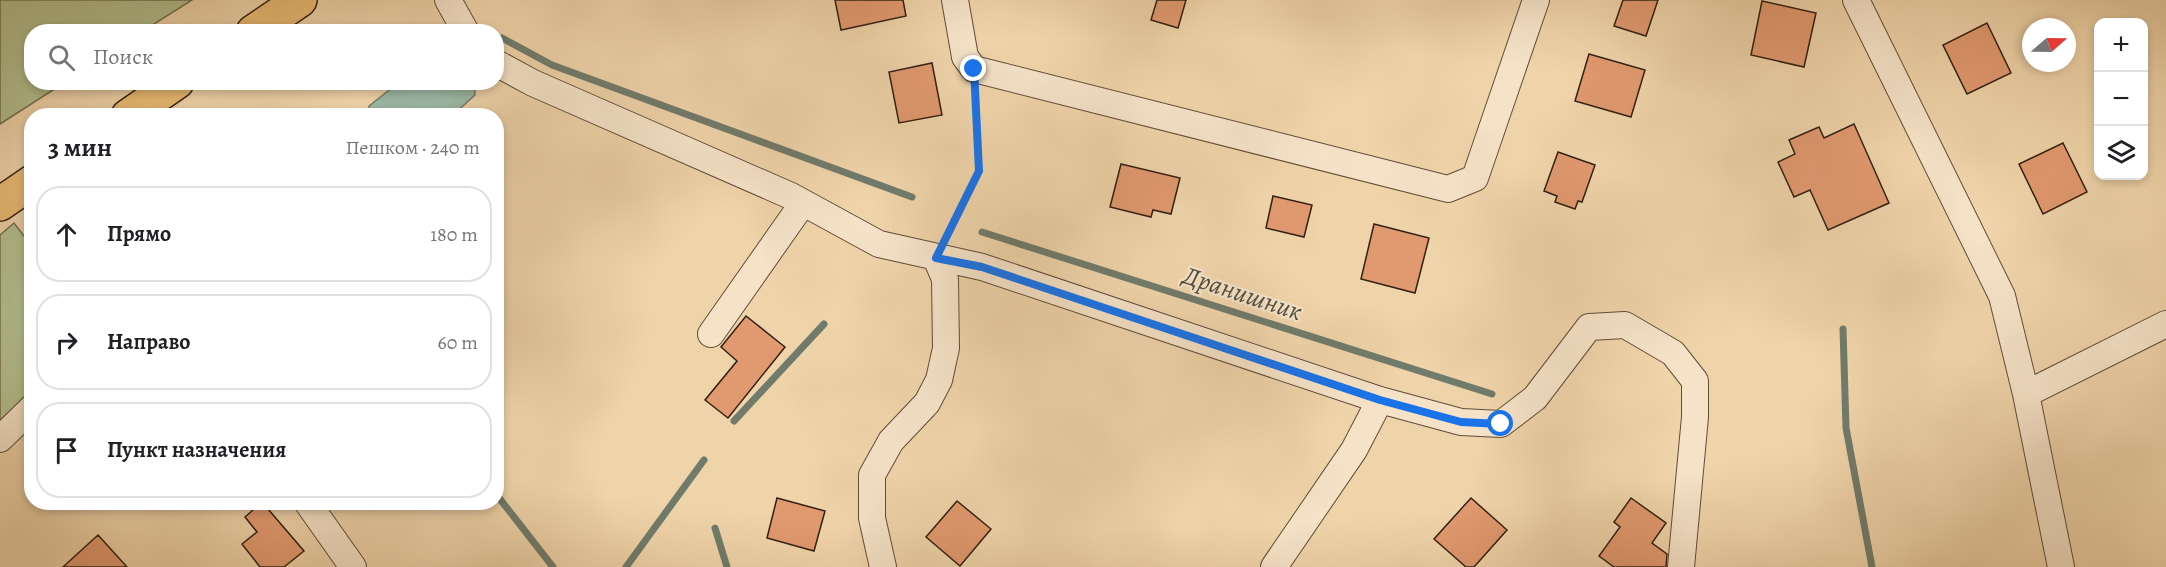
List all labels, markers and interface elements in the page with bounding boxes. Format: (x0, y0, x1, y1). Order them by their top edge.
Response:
north arrow (2022, 18, 2076, 72)
map controls (2094, 18, 2148, 180)
button: + (2094, 18, 2148, 72)
search box (24, 24, 504, 90)
icon: search (45, 41, 78, 74)
text: Поиск (93, 42, 153, 72)
route end (960, 55, 986, 81)
button: − (2094, 72, 2148, 126)
button: layers (2094, 126, 2148, 180)
text: 3 мин (48, 130, 112, 165)
text: Пешком · 240 m (346, 134, 480, 161)
icon: ahead (50, 218, 83, 251)
text: Прямо (107, 219, 171, 249)
text: 180 m (430, 221, 478, 248)
water label: Дранишник (1177, 257, 1307, 329)
icon: right (50, 326, 83, 359)
text: Направо (107, 327, 190, 357)
text: 60 m (438, 329, 478, 356)
route start (1487, 410, 1513, 436)
icon: arrive (50, 434, 83, 467)
text: Пункт назначения (107, 435, 286, 465)

